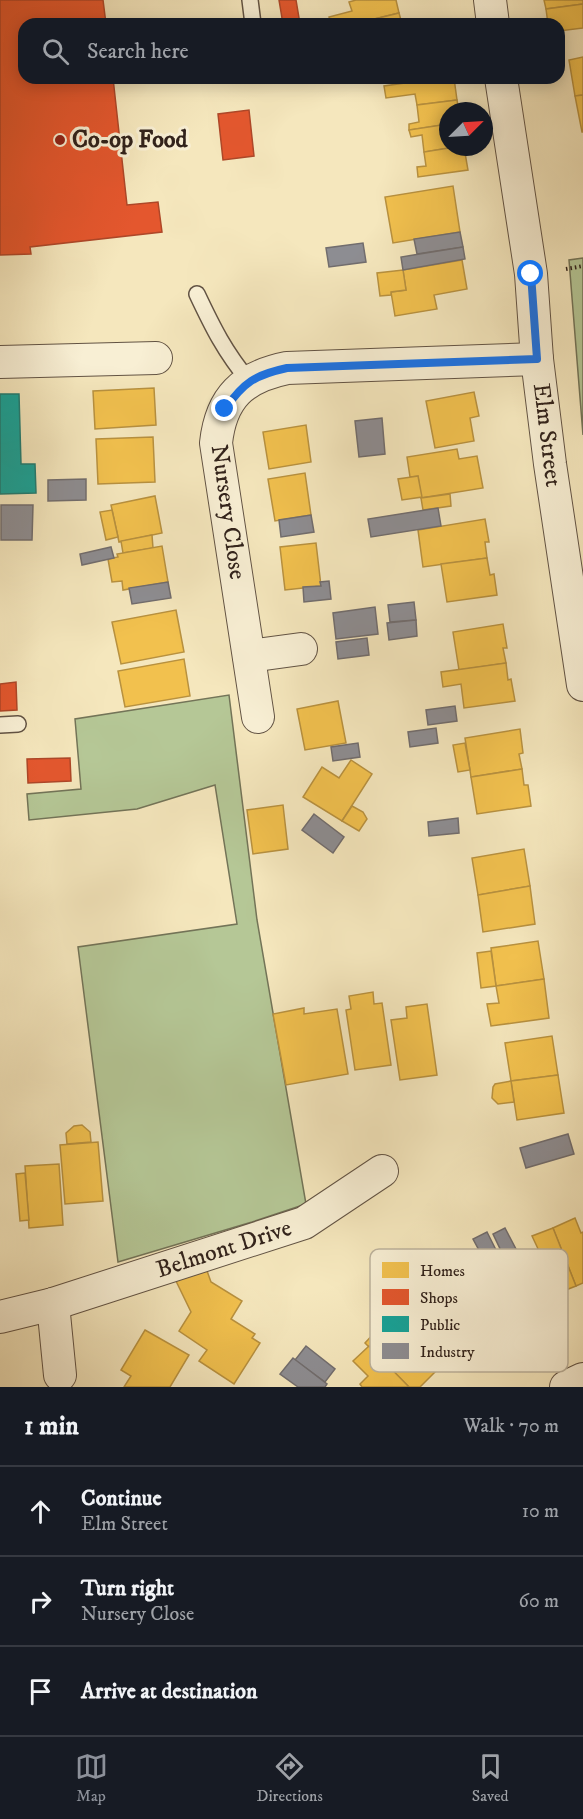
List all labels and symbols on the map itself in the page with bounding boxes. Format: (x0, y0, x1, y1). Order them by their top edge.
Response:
north arrow (439, 102, 493, 156)
place label: Co-op Food (72, 125, 188, 155)
marker: Co-op Food (53, 133, 67, 147)
route start (517, 260, 543, 286)
street label: Elm Street (526, 381, 568, 489)
route end (211, 395, 237, 421)
street label: Nursery Close (204, 443, 252, 581)
street label: Belmont Drive (152, 1213, 296, 1285)
legend (370, 1249, 568, 1372)
text: Homes (420, 1261, 465, 1281)
text: Shops (420, 1288, 458, 1308)
text: Public (420, 1315, 460, 1335)
text: Industry (420, 1342, 475, 1362)

